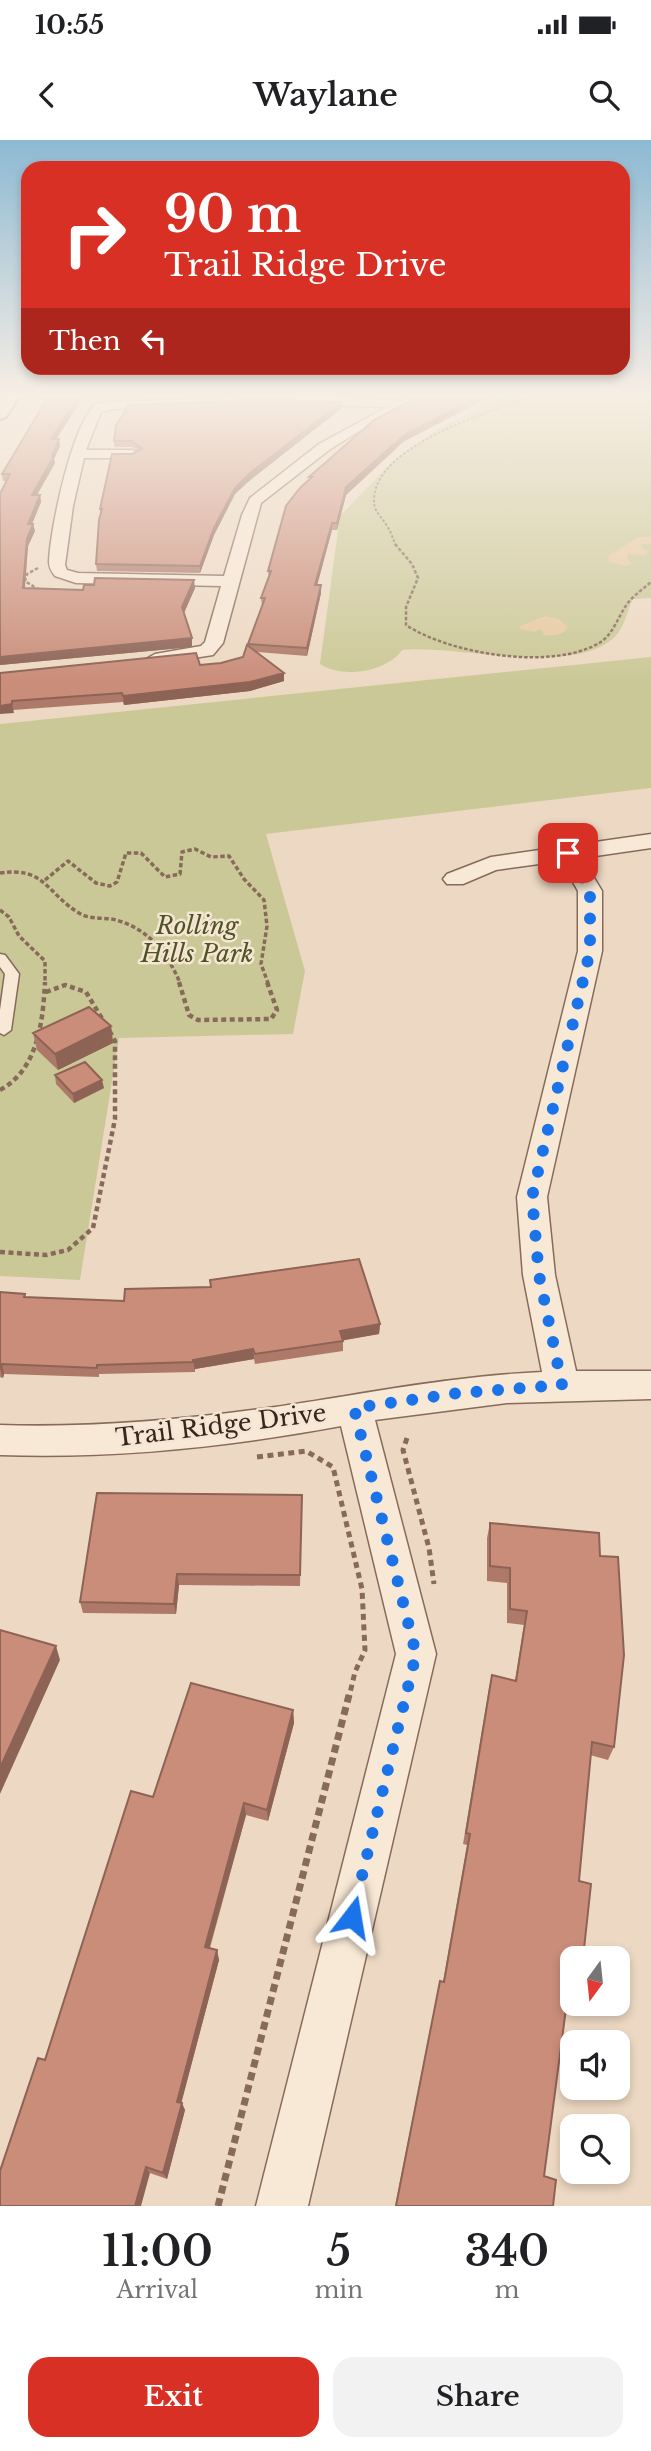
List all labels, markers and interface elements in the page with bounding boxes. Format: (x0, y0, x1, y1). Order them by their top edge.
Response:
text: 10:55 (35, 9, 104, 41)
text: Waylane (253, 75, 398, 115)
icon: back (28, 76, 66, 114)
icon: search (585, 76, 623, 114)
text: 90 m (164, 184, 301, 245)
icon: right (49, 189, 140, 280)
text: Trail Ridge Drive (164, 245, 447, 285)
icon: left (135, 322, 173, 360)
text: Then (49, 325, 121, 357)
pin (538, 823, 598, 883)
icon: arrive (549, 834, 587, 872)
park label: Rolling Hills Park (140, 911, 253, 968)
street label: Trail Ridge Drive (114, 1398, 328, 1452)
position arrow (315, 1880, 389, 1954)
north arrow (560, 1946, 630, 2016)
map controls (560, 1946, 630, 2184)
button: sound (560, 2030, 630, 2100)
button: search (560, 2114, 630, 2184)
text: 11:00 (102, 2225, 213, 2277)
text: 5 (327, 2225, 351, 2277)
text: 340 (465, 2225, 549, 2277)
text: Arrival (117, 2276, 198, 2304)
text: min (315, 2276, 363, 2304)
text: m (495, 2276, 519, 2304)
button: Exit (28, 2357, 319, 2437)
button: Share (333, 2357, 623, 2437)

